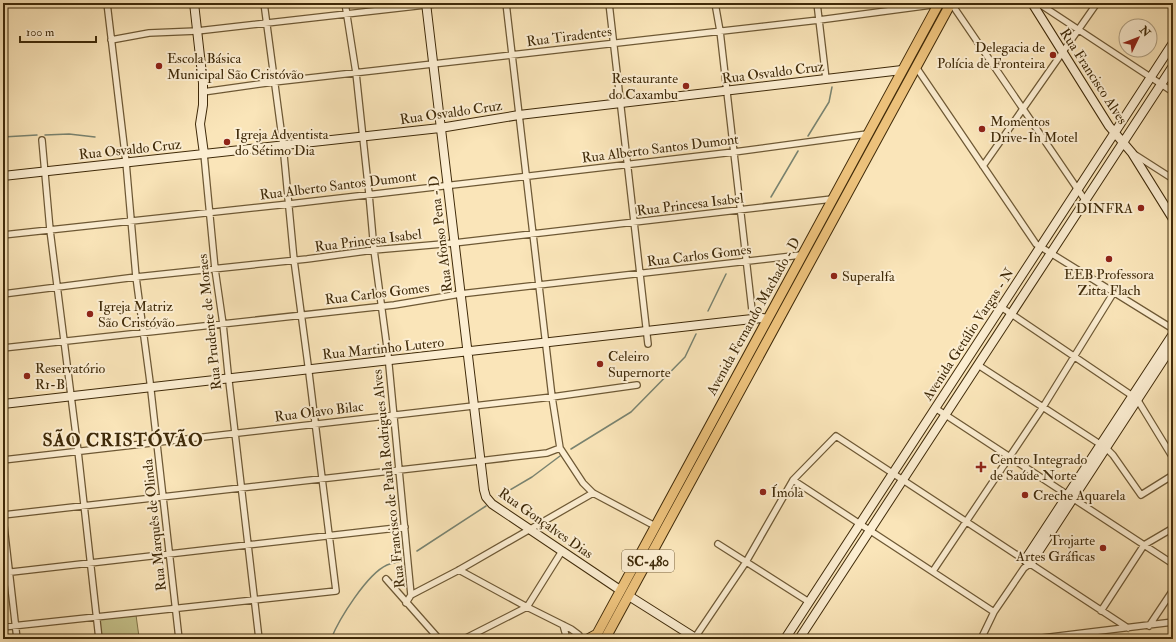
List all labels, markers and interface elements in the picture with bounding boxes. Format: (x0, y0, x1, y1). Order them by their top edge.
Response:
scale bar (20, 18, 96, 44)
north arrow (1118, 18, 1158, 58)
street label: Rua Tiradentes (525, 23, 613, 50)
text: N (1136, 23, 1154, 40)
text: 100 m (26, 25, 55, 40)
street label: Rua Francisco Alves (1056, 25, 1131, 128)
place label: Delegacia de Polícia de Fronteira (937, 39, 1045, 72)
place label: Escola Básica Municipal São Cristóvão (167, 50, 304, 84)
marker: Delegacia de Polícia de Fronteira (1048, 50, 1058, 60)
street label: Rua Osvaldo Cruz (721, 58, 826, 87)
marker: Escola Básica Municipal São Cristóvão (154, 61, 164, 71)
place label: Restaurante do Caxambu (609, 70, 678, 103)
marker: Restaurante do Caxambu (681, 81, 691, 91)
street label: Rua Osvaldo Cruz (399, 97, 504, 128)
place label: Momentos Drive-In Motel (990, 113, 1078, 146)
marker: Momentos Drive-In Motel (977, 124, 987, 134)
place label: Igreja Adventista do Sétimo Dia (235, 126, 329, 159)
street label: Rua Alberto Santos Dumont (581, 130, 740, 167)
street label: Rua Osvaldo Cruz (78, 136, 182, 163)
marker: Igreja Adventista do Sétimo Dia (222, 137, 232, 147)
street label: Rua Alberto Santos Dumont (259, 167, 418, 204)
street label: Rua Afonso Pena - D (425, 175, 456, 293)
street label: Rua Princesa Isabel (636, 189, 745, 219)
place label: DINFRA (1076, 200, 1133, 217)
marker: DINFRA (1136, 203, 1146, 213)
street label: Rua Princesa Isabel (314, 225, 423, 255)
street label: Avenida Fernando Machado - D (702, 234, 804, 399)
street label: Rua Carlos Gomes (646, 241, 752, 270)
street label: Rua Prudente de Moraes (194, 253, 225, 391)
marker: EEB Professora Zitta Flach (1104, 254, 1114, 264)
street label: Avenida Getúlio Vargas - N (919, 264, 1018, 405)
place label: EEB Professora Zitta Flach (1064, 266, 1154, 299)
place label: Superalfa (842, 268, 895, 286)
marker: Superalfa (829, 271, 839, 281)
street label: Rua Carlos Gomes (324, 279, 430, 308)
place label: Igreja Matriz São Cristóvão (98, 298, 175, 331)
marker: Igreja Matriz São Cristóvão (85, 309, 95, 319)
street label: Rua Martinho Lutero (321, 334, 445, 363)
place label: Celeiro Supernorte (608, 348, 671, 382)
marker: Celeiro Supernorte (595, 359, 605, 369)
place label: Reservatório R1-B (35, 360, 106, 393)
street label: Rua Francisco de Paula Rodrigues Alves (369, 368, 408, 589)
marker: Reservatório R1-B (22, 371, 32, 381)
street label: Rua Olavo Bilac (274, 398, 365, 425)
district label: SÃO CRISTÓVÃO (42, 428, 204, 452)
place label: Centro Integrado de Saúde Norte (990, 451, 1088, 484)
street label: Rua Marquês de Olinda (139, 458, 170, 592)
marker: Centro Integrado de Saúde Norte (975, 461, 987, 473)
street label: Rua Gonçalves Dias (495, 484, 596, 563)
place label: Ímola (771, 484, 804, 501)
marker: Ímola (758, 487, 768, 497)
place label: Creche Aquarela (1033, 487, 1126, 504)
marker: Creche Aquarela (1020, 490, 1030, 500)
place label: Trojarte Artes Gráficas (1015, 532, 1095, 565)
marker: Trojarte Artes Gráficas (1098, 543, 1108, 553)
road number: SC-480 (622, 550, 674, 572)

